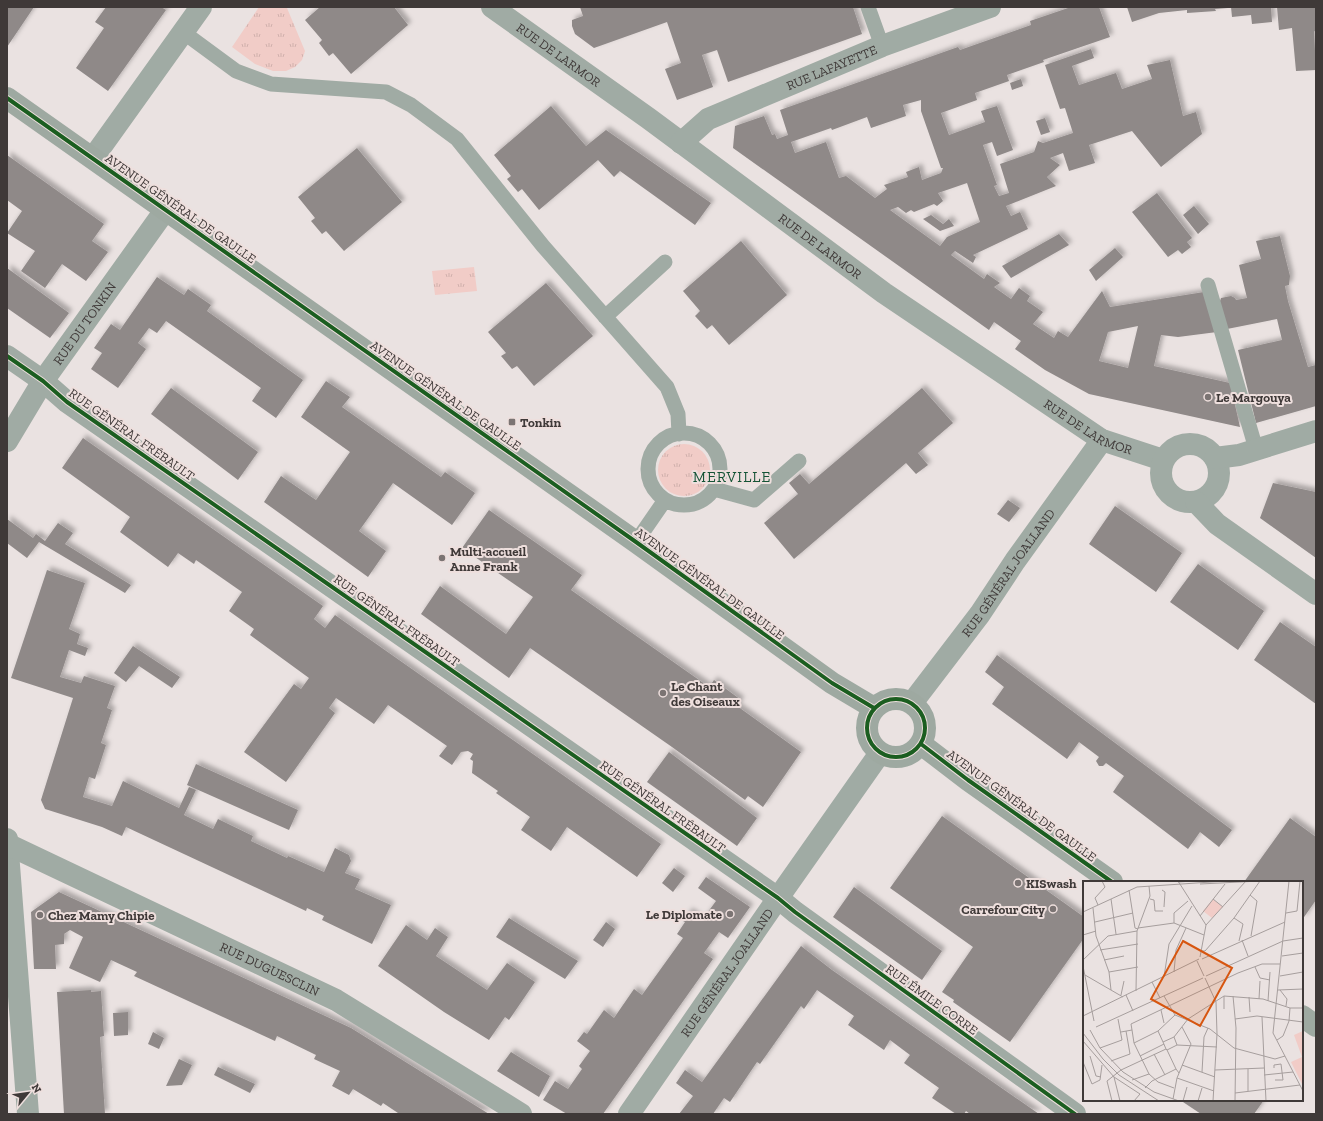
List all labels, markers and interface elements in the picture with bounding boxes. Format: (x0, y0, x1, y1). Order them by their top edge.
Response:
street label: RUE DE LARMOR (514, 20, 603, 90)
street label: RUE LAFAYETTE (784, 42, 880, 93)
street label: AVENUE GÉNÉRAL DE GAULLE (102, 150, 259, 267)
street label: RUE DE LARMOR (776, 210, 865, 282)
street label: RUE DU TONKIN (50, 279, 120, 368)
street label: AVENUE GÉNÉRAL DE GAULLE (367, 337, 524, 454)
street label: RUE GÉNÉRAL FRÉBAULT (66, 385, 197, 484)
place label: Le Margouya (1216, 390, 1291, 405)
marker: Le Margouya (1203, 392, 1213, 402)
street label: RUE DE LARMOR (1041, 396, 1134, 457)
place label: Tonkin (520, 415, 561, 430)
marker: Tonkin (507, 417, 517, 427)
district label: MERVILLE (693, 468, 771, 486)
street label: RUE GÉNÉRAL JOALLAND (959, 506, 1058, 640)
street label: AVENUE GÉNÉRAL DE GAULLE (632, 524, 787, 643)
place label: Multi-accueil Anne Frank (450, 544, 526, 574)
marker: Multi-accueil Anne Frank (437, 553, 447, 563)
street label: RUE GÉNÉRAL FRÉBAULT (331, 571, 462, 670)
place label: Le Chant des Oiseaux (671, 679, 740, 709)
marker: Le Chant des Oiseaux (658, 688, 668, 698)
street label: AVENUE GÉNÉRAL DE GAULLE (944, 746, 1099, 865)
street label: RUE GÉNÉRAL FRÉBAULT (597, 757, 728, 856)
place label: KISwash (1026, 876, 1077, 891)
marker: KISwash (1013, 878, 1023, 888)
inset map (1083, 881, 1303, 1101)
place label: Carrefour City (961, 902, 1045, 917)
marker: Carrefour City (1048, 904, 1058, 914)
street label: RUE GÉNÉRAL JOALLAND (678, 906, 777, 1040)
place label: Le Diplomate (646, 907, 723, 922)
place label: Chez Mamy Chipie (48, 908, 155, 923)
marker: Le Diplomate (725, 909, 735, 919)
marker: Chez Mamy Chipie (35, 910, 45, 920)
street label: RUE DUGUESCLIN (218, 939, 322, 999)
street label: RUE ÉMILE CORRE (883, 961, 981, 1038)
north arrow (8, 1073, 48, 1113)
text: N (29, 1082, 44, 1096)

